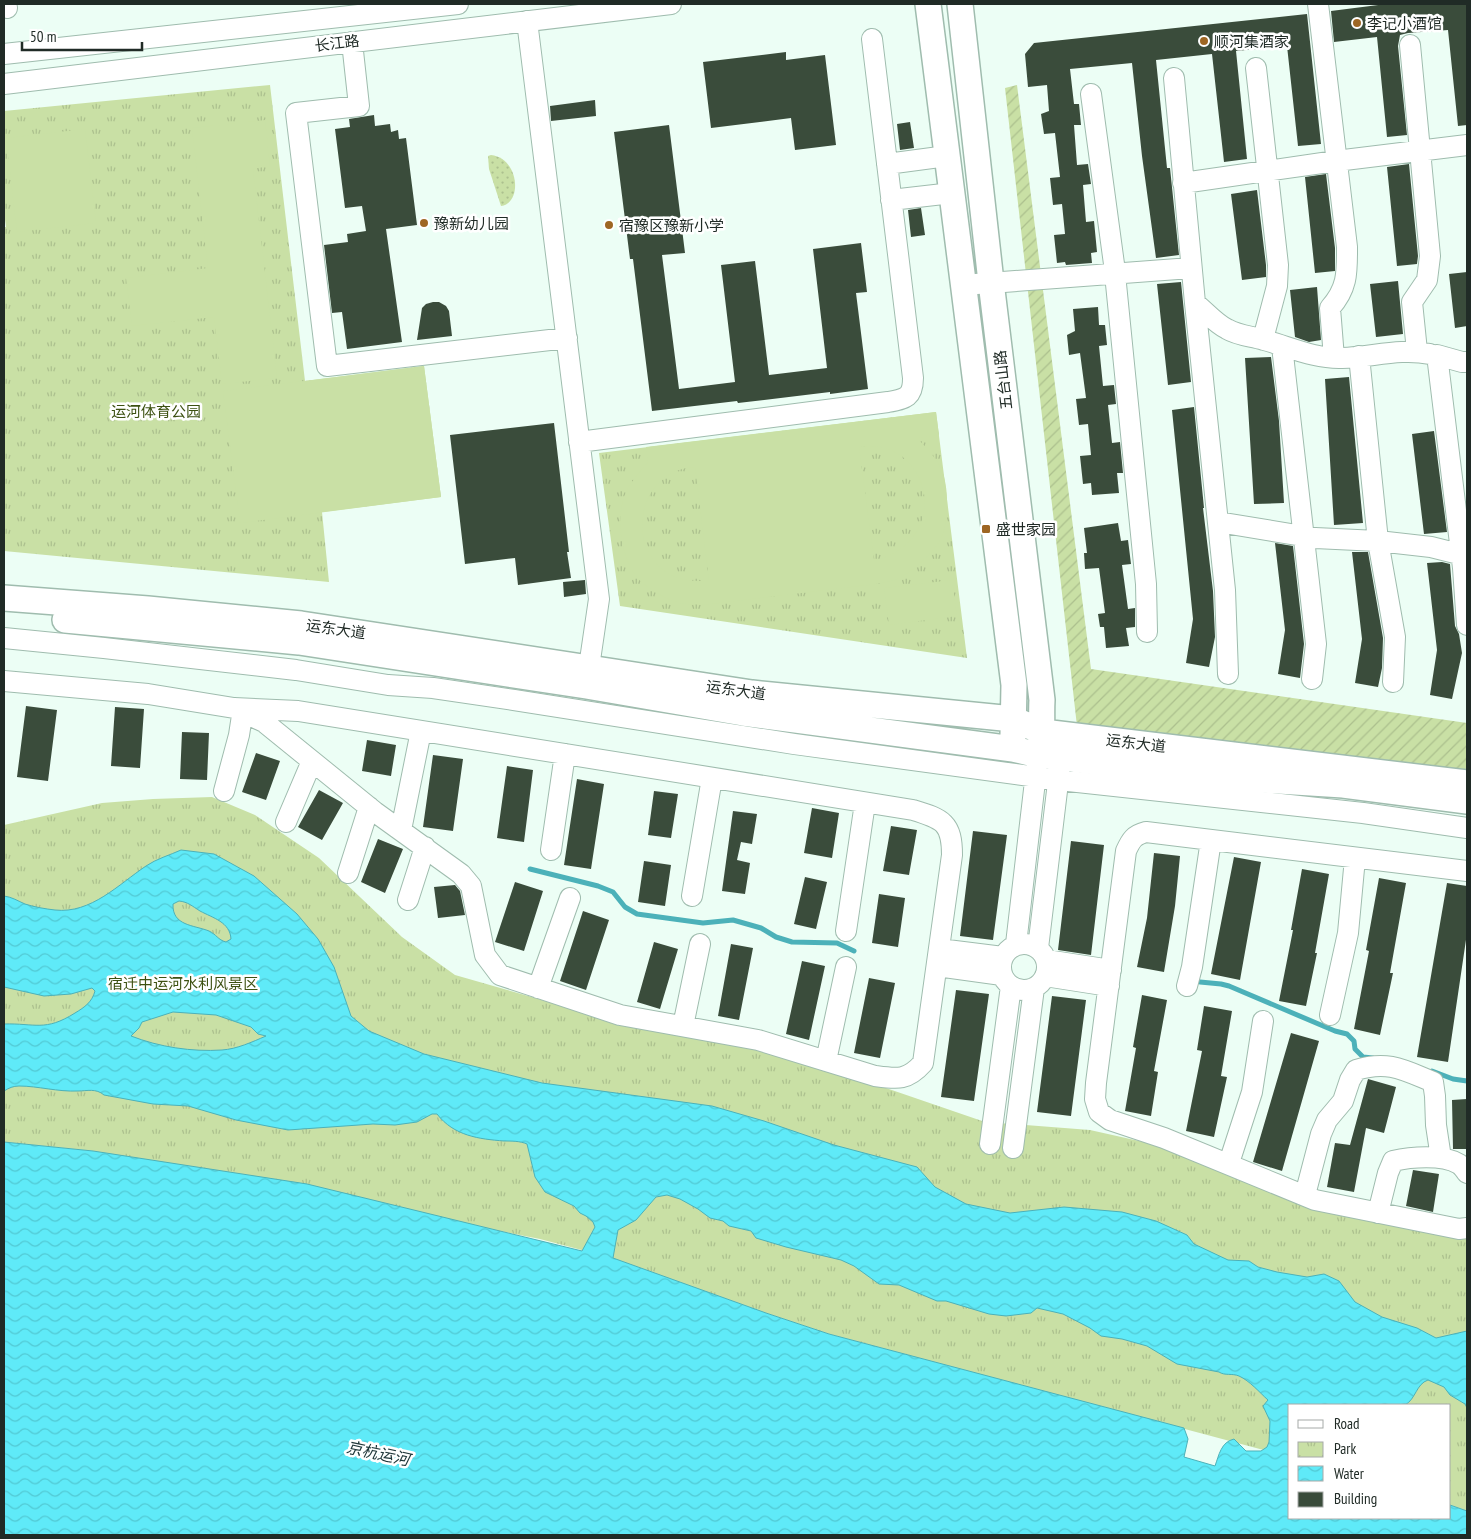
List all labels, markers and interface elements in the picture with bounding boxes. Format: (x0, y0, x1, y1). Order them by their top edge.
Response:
place label: 李记小酒馆 (1367, 14, 1442, 33)
marker: 李记小酒馆 (1351, 17, 1363, 29)
scale bar (22, 20, 142, 52)
text: 50 m (30, 27, 56, 46)
street label: 长江路 (314, 31, 360, 55)
place label: 顺河集酒家 (1214, 32, 1289, 51)
marker: 顺河集酒家 (1198, 35, 1210, 47)
place label: 豫新幼儿园 (434, 214, 509, 233)
place label: 宿豫区豫新小学 (619, 216, 724, 235)
marker: 豫新幼儿园 (418, 217, 430, 229)
marker: 宿豫区豫新小学 (603, 219, 615, 231)
street label: 五台山路 (990, 349, 1016, 411)
park label: 运河体育公园 (111, 402, 201, 421)
place label: 盛世家园 (996, 520, 1056, 539)
marker: 盛世家园 (980, 523, 992, 535)
street label: 运东大道 (305, 615, 367, 643)
street label: 运东大道 (705, 676, 767, 704)
street label: 运东大道 (1105, 730, 1167, 756)
park label: 宿迁中运河水利风景区 (108, 974, 258, 993)
legend (1288, 1404, 1451, 1519)
text: Road (1334, 1414, 1360, 1433)
water label: 京杭运河 (345, 1437, 414, 1470)
text: Park (1334, 1439, 1356, 1458)
text: Water (1334, 1464, 1365, 1483)
text: Building (1334, 1489, 1377, 1508)

